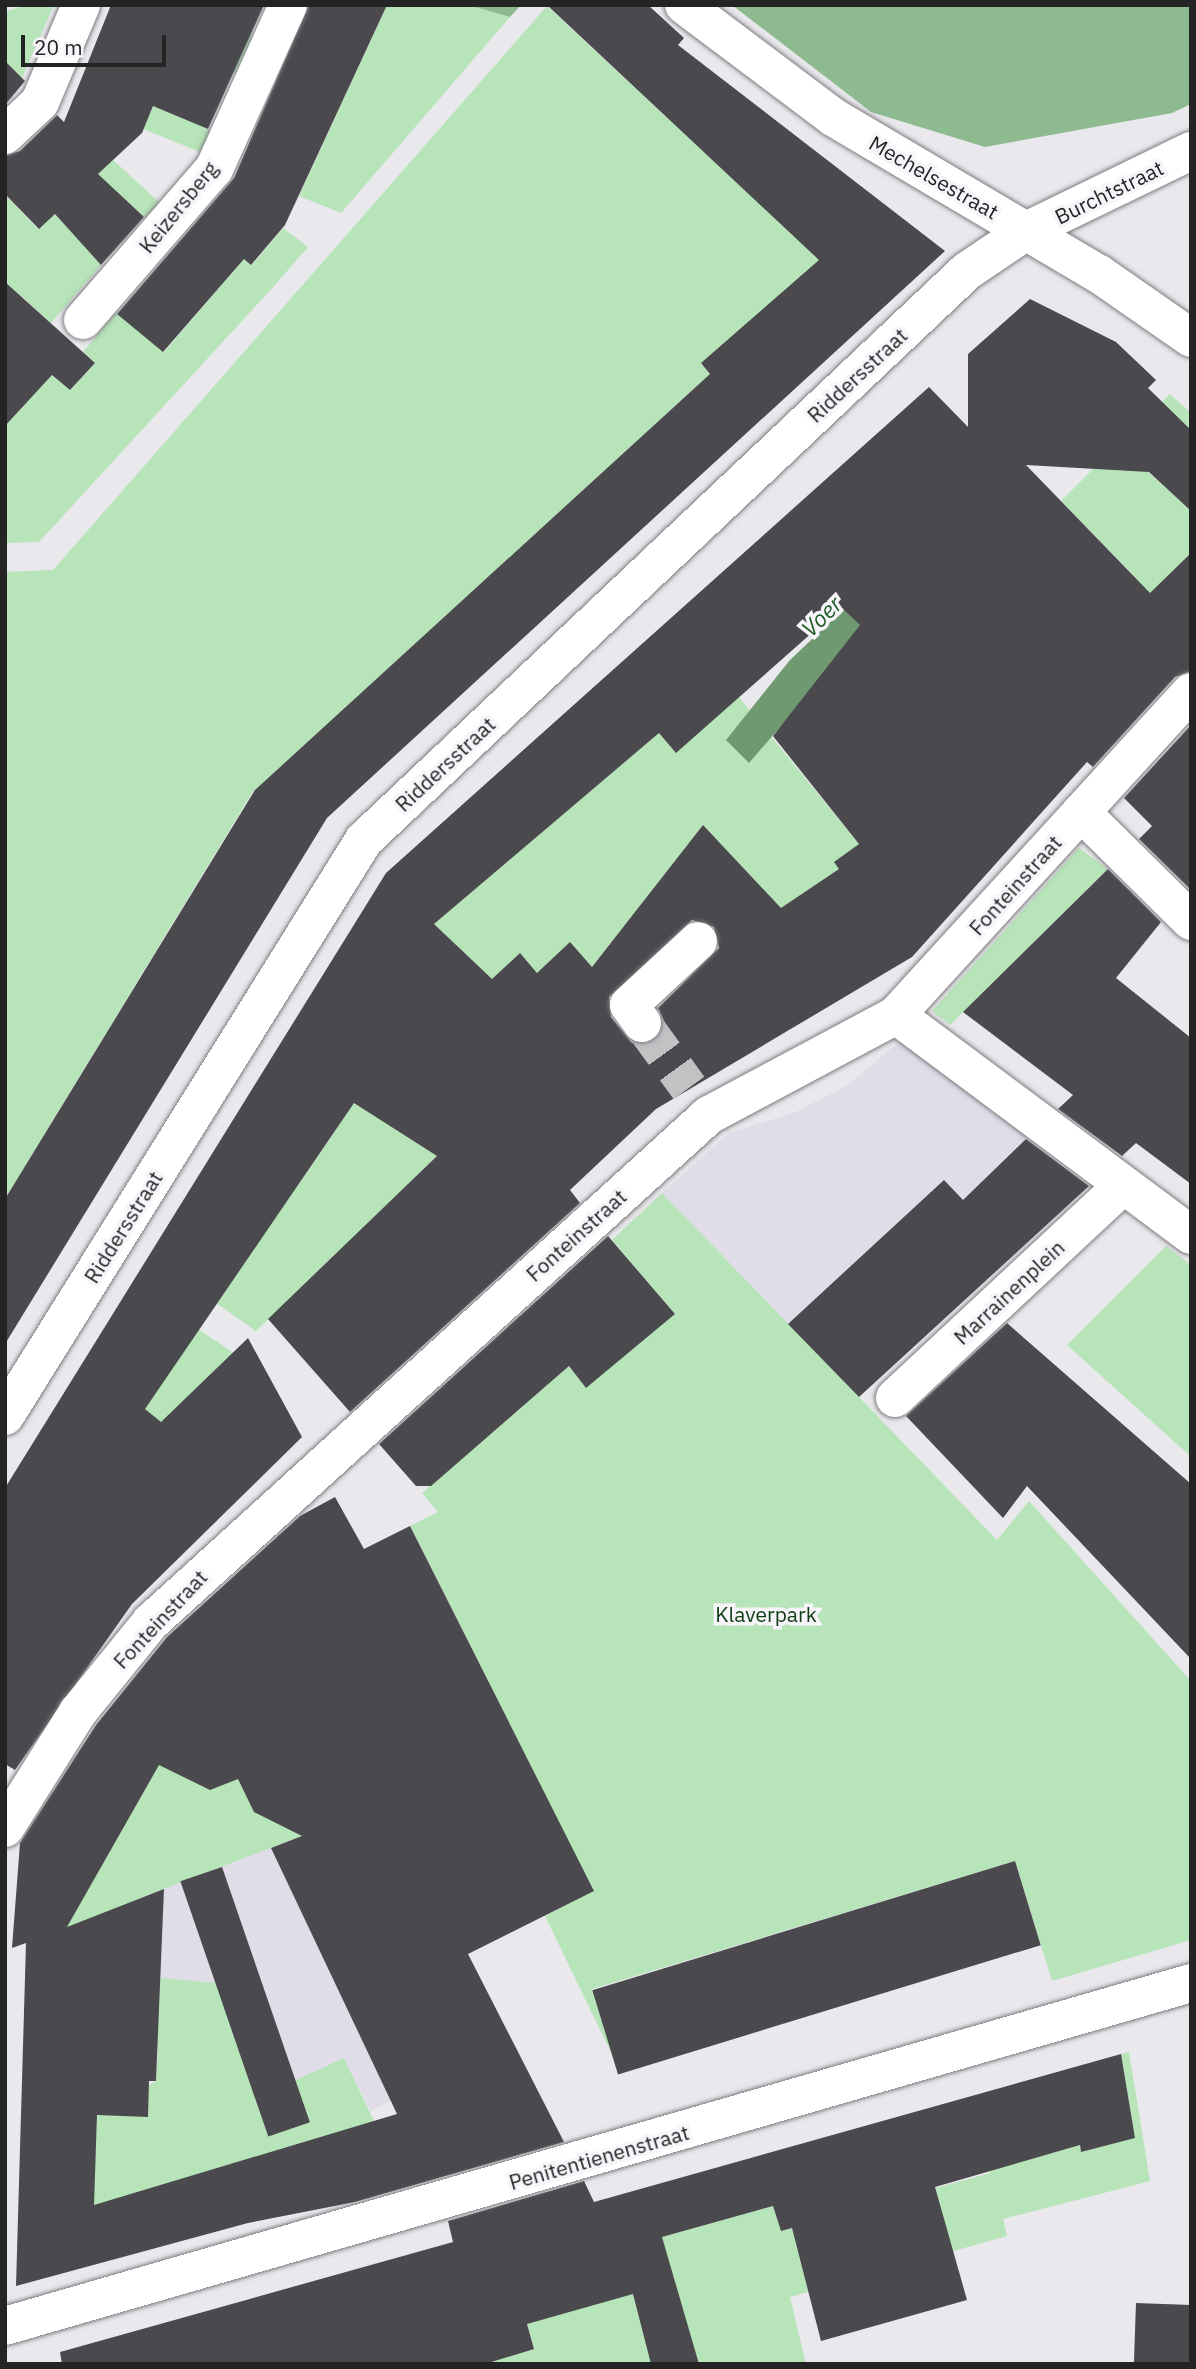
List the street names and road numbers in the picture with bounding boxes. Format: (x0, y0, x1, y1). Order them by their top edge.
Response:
street label: Mechelsestraat (865, 130, 1003, 224)
street label: Burchtstraat (1050, 155, 1168, 229)
street label: Keizersberg (133, 156, 223, 258)
street label: Riddersstraat (802, 322, 912, 428)
street label: Riddersstraat (390, 711, 500, 817)
street label: Fonteinstraat (964, 830, 1066, 940)
street label: Riddersstraat (79, 1166, 167, 1288)
street label: Fonteinstraat (521, 1184, 631, 1286)
street label: Marrainenplein (948, 1234, 1070, 1350)
street label: Fonteinstraat (108, 1564, 212, 1674)
street label: Penitentienenstraat (506, 2119, 692, 2195)

